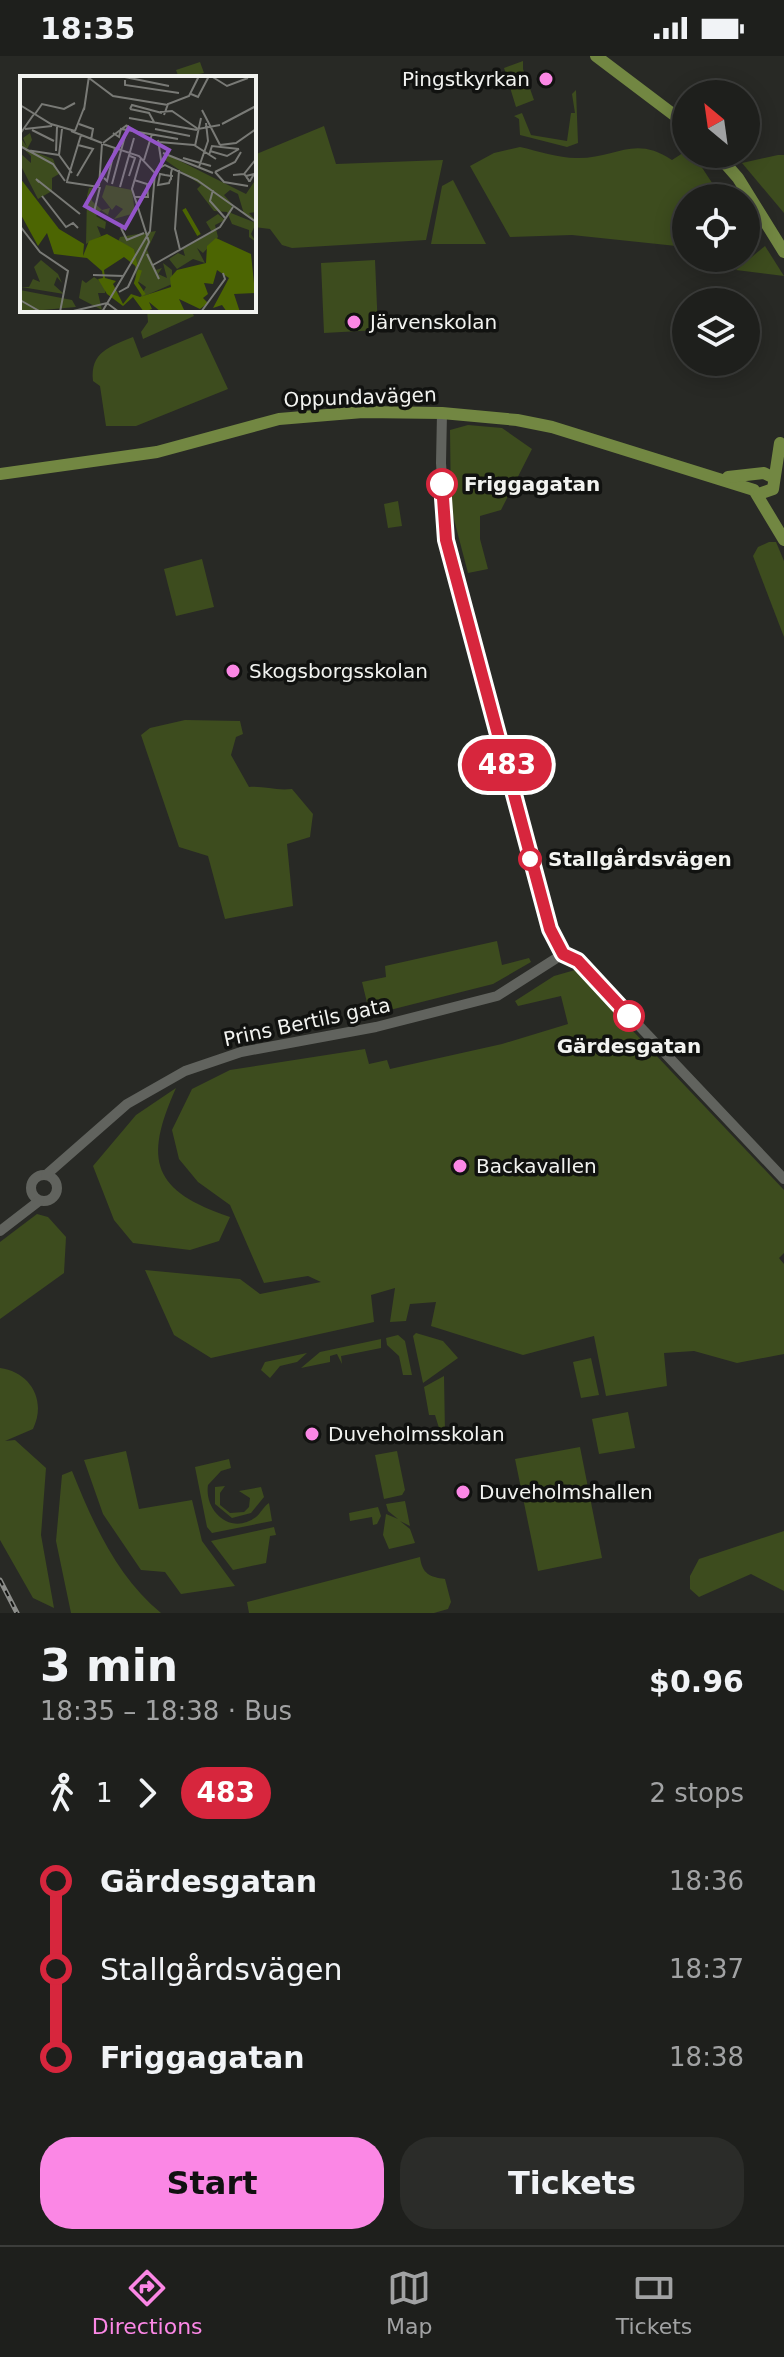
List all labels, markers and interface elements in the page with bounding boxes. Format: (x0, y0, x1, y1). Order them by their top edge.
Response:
text: 18:35 (40, 11, 136, 46)
place label: Pingstkyrkan (402, 67, 530, 91)
marker: Pingstkyrkan (537, 70, 555, 88)
inset map (20, 76, 256, 312)
north arrow (672, 80, 760, 168)
map controls (672, 80, 760, 376)
button: locate (672, 184, 760, 272)
button: layers (672, 288, 760, 376)
place label: Järvenskolan (368, 310, 497, 334)
marker: Järvenskolan (345, 313, 363, 331)
street label: Oppundavägen (283, 382, 437, 412)
marker: Friggagatan (427, 469, 457, 499)
place label: Friggagatan (464, 472, 600, 496)
place label: Skogsborgsskolan (249, 659, 428, 683)
marker: Skogsborgsskolan (224, 662, 242, 680)
line badge: 483 (461, 739, 553, 791)
text: 483 (478, 748, 536, 781)
place label: Stallgårdsvägen (548, 847, 732, 871)
marker: Stallgårdsvägen (519, 848, 541, 870)
street label: Prins Bertils gata (221, 993, 393, 1051)
marker: Gärdesgatan (614, 1001, 644, 1031)
place label: Gärdesgatan (557, 1034, 701, 1058)
place label: Backavallen (476, 1154, 597, 1178)
marker: Backavallen (451, 1157, 469, 1175)
place label: Duveholmsskolan (328, 1422, 505, 1446)
marker: Duveholmsskolan (303, 1425, 321, 1443)
place label: Duveholmshallen (479, 1480, 653, 1504)
marker: Duveholmshallen (454, 1483, 472, 1501)
text: 3 min (40, 1640, 178, 1691)
text: $0.96 (649, 1664, 744, 1699)
text: 18:35 – 18:38 · Bus (40, 1696, 292, 1726)
icon: walk (40, 1771, 84, 1815)
icon: forward (125, 1771, 169, 1815)
text: 483 (197, 1776, 255, 1809)
text: 1 (96, 1778, 113, 1808)
text: 2 stops (649, 1778, 744, 1808)
text: Gärdesgatan (100, 1864, 317, 1899)
text: 18:36 (669, 1866, 744, 1896)
text: Stallgårdsvägen (100, 1952, 342, 1987)
text: 18:37 (669, 1954, 744, 1984)
text: Friggagatan (100, 2040, 305, 2075)
text: 18:38 (669, 2042, 744, 2072)
button: Start (40, 2137, 384, 2229)
button: Tickets (400, 2137, 744, 2229)
tab: Directions (92, 2266, 203, 2339)
tab: Map (386, 2266, 432, 2339)
tab: Tickets (616, 2266, 692, 2339)

